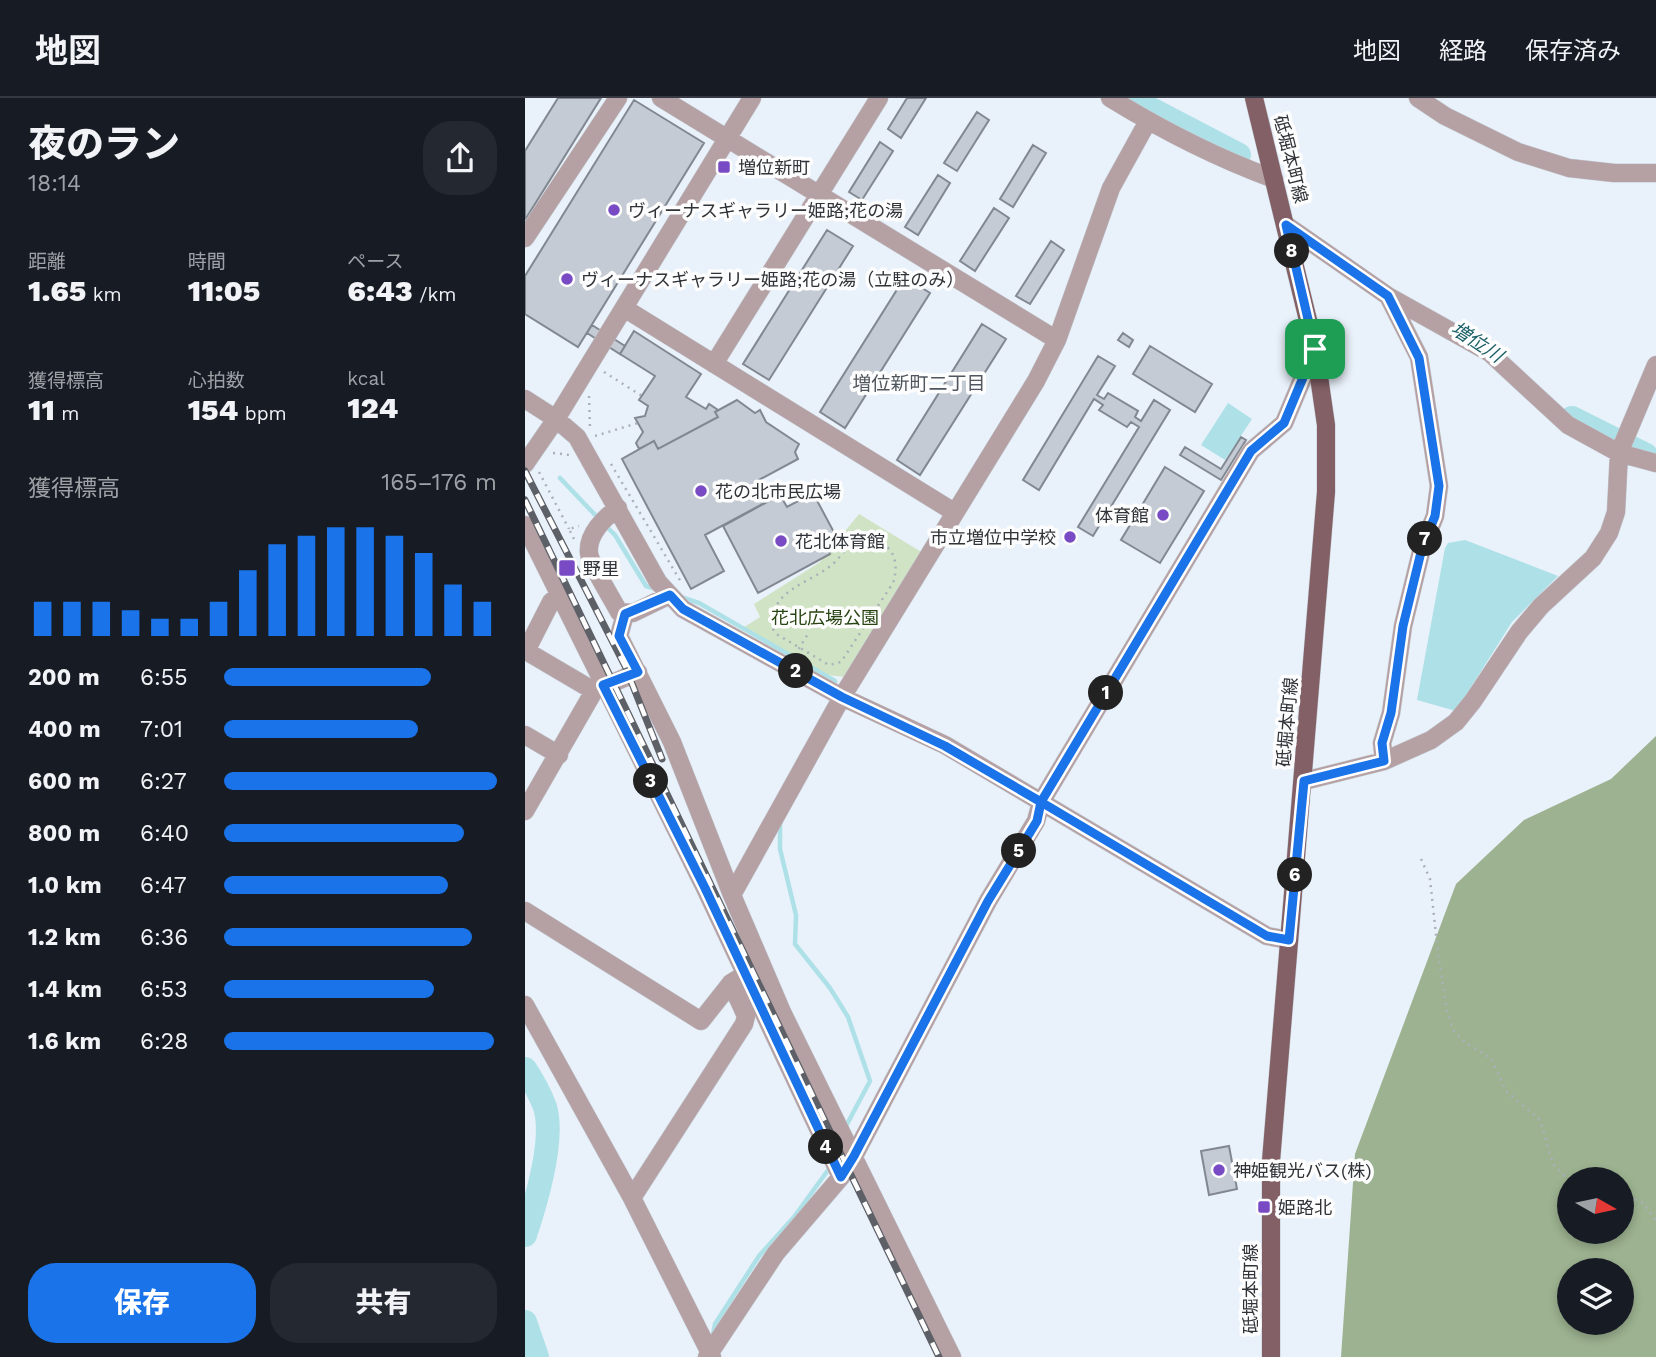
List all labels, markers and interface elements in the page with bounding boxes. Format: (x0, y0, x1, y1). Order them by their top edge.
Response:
text: 地図 (35, 31, 101, 70)
text: 地図 (1353, 37, 1401, 65)
text: 経路 (1439, 37, 1487, 65)
text: 保存済み (1525, 37, 1621, 65)
street label: 砥堀本町線 (1270, 113, 1312, 205)
button: share (423, 121, 497, 195)
text: 夜のラン (28, 122, 180, 166)
place label: 増位新町 (738, 157, 810, 178)
marker: 増位新町 (716, 159, 732, 175)
text: 18:14 (28, 170, 81, 197)
place label: ヴィーナスギャラリー姫路;花の湯 (628, 200, 903, 221)
marker: ヴィーナスギャラリー姫路;花の湯 (606, 202, 622, 218)
pin: 8 (1275, 234, 1309, 268)
text: 8 (1286, 239, 1297, 262)
text: 距離 (28, 250, 66, 273)
text: 時間 (188, 250, 226, 273)
text: ペース (347, 250, 403, 273)
place label: ヴィーナスギャラリー姫路;花の湯（立駐のみ） (581, 269, 964, 290)
marker: ヴィーナスギャラリー姫路;花の湯（立駐のみ） (559, 271, 575, 287)
text: 1.65 (28, 273, 86, 308)
text: 11:05 (188, 273, 260, 308)
text: 6:43 (347, 273, 413, 308)
text: km (86, 283, 122, 306)
text: /km (413, 283, 456, 306)
water label: 増位川 (1447, 317, 1509, 368)
pin (1285, 319, 1345, 379)
icon: arrive (1296, 330, 1334, 368)
text: kcal (347, 367, 385, 390)
text: 獲得標高 (28, 369, 104, 392)
text: 心拍数 (188, 369, 245, 392)
district label: 増位新町二丁目 (852, 372, 986, 395)
text: 124 (347, 390, 398, 425)
text: 11 (28, 392, 55, 427)
text: 154 (188, 392, 238, 427)
text: m (55, 402, 79, 425)
text: bpm (238, 402, 287, 425)
text: 165–176 m (381, 469, 497, 496)
text: 獲得標高 (28, 475, 120, 502)
place label: 花の北市民広場 (715, 481, 841, 502)
marker: 花の北市民広場 (693, 483, 709, 499)
place label: 体育館 (1095, 505, 1149, 526)
marker: 体育館 (1155, 507, 1171, 523)
pin: 7 (1408, 522, 1443, 556)
place label: 市立増位中学校 (930, 527, 1056, 548)
text: 7 (1419, 527, 1430, 550)
marker: 市立増位中学校 (1062, 529, 1078, 545)
place label: 花北体育館 (795, 531, 885, 552)
marker: 花北体育館 (773, 533, 789, 549)
marker: 野里 (557, 558, 577, 578)
place label: 野里 (583, 558, 619, 579)
park label: 花北広場公園 (771, 607, 879, 628)
pin: 2 (779, 654, 813, 688)
text: 2 (790, 659, 801, 682)
text: 200 m (28, 664, 100, 691)
text: 6:55 (140, 664, 188, 691)
pin: 1 (1089, 676, 1123, 710)
street label: 砥堀本町線 (1273, 676, 1301, 768)
text: 1 (1101, 681, 1110, 704)
text: 400 m (28, 716, 101, 743)
text: 7:01 (140, 716, 183, 743)
pin: 3 (633, 764, 669, 798)
text: 600 m (28, 768, 100, 795)
text: 6:27 (140, 768, 187, 795)
text: 3 (645, 769, 656, 792)
text: 800 m (28, 820, 100, 847)
text: 6:40 (140, 820, 189, 847)
pin: 5 (1001, 834, 1037, 868)
text: 5 (1013, 839, 1024, 862)
pin: 6 (1277, 858, 1313, 892)
text: 6 (1289, 863, 1300, 886)
text: 1.0 km (28, 872, 102, 899)
text: 6:47 (140, 872, 187, 899)
text: 1.2 km (28, 924, 101, 951)
text: 6:36 (140, 924, 188, 951)
text: 1.4 km (28, 976, 102, 1003)
text: 6:53 (140, 976, 188, 1003)
text: 1.6 km (28, 1028, 101, 1055)
text: 6:28 (140, 1028, 188, 1055)
pin: 4 (809, 1130, 843, 1164)
text: 4 (819, 1135, 832, 1158)
place label: 神姫観光バス(株) (1233, 1160, 1372, 1181)
marker: 神姫観光バス(株) (1211, 1162, 1227, 1178)
north arrow (1557, 1167, 1635, 1244)
map controls (1557, 1167, 1634, 1335)
place label: 姫路北 (1278, 1197, 1332, 1218)
marker: 姫路北 (1256, 1199, 1272, 1215)
street label: 砥堀本町線 (1240, 1244, 1261, 1334)
button: layers (1557, 1258, 1634, 1335)
button: 保存 (28, 1263, 256, 1343)
button: 共有 (270, 1263, 497, 1343)

